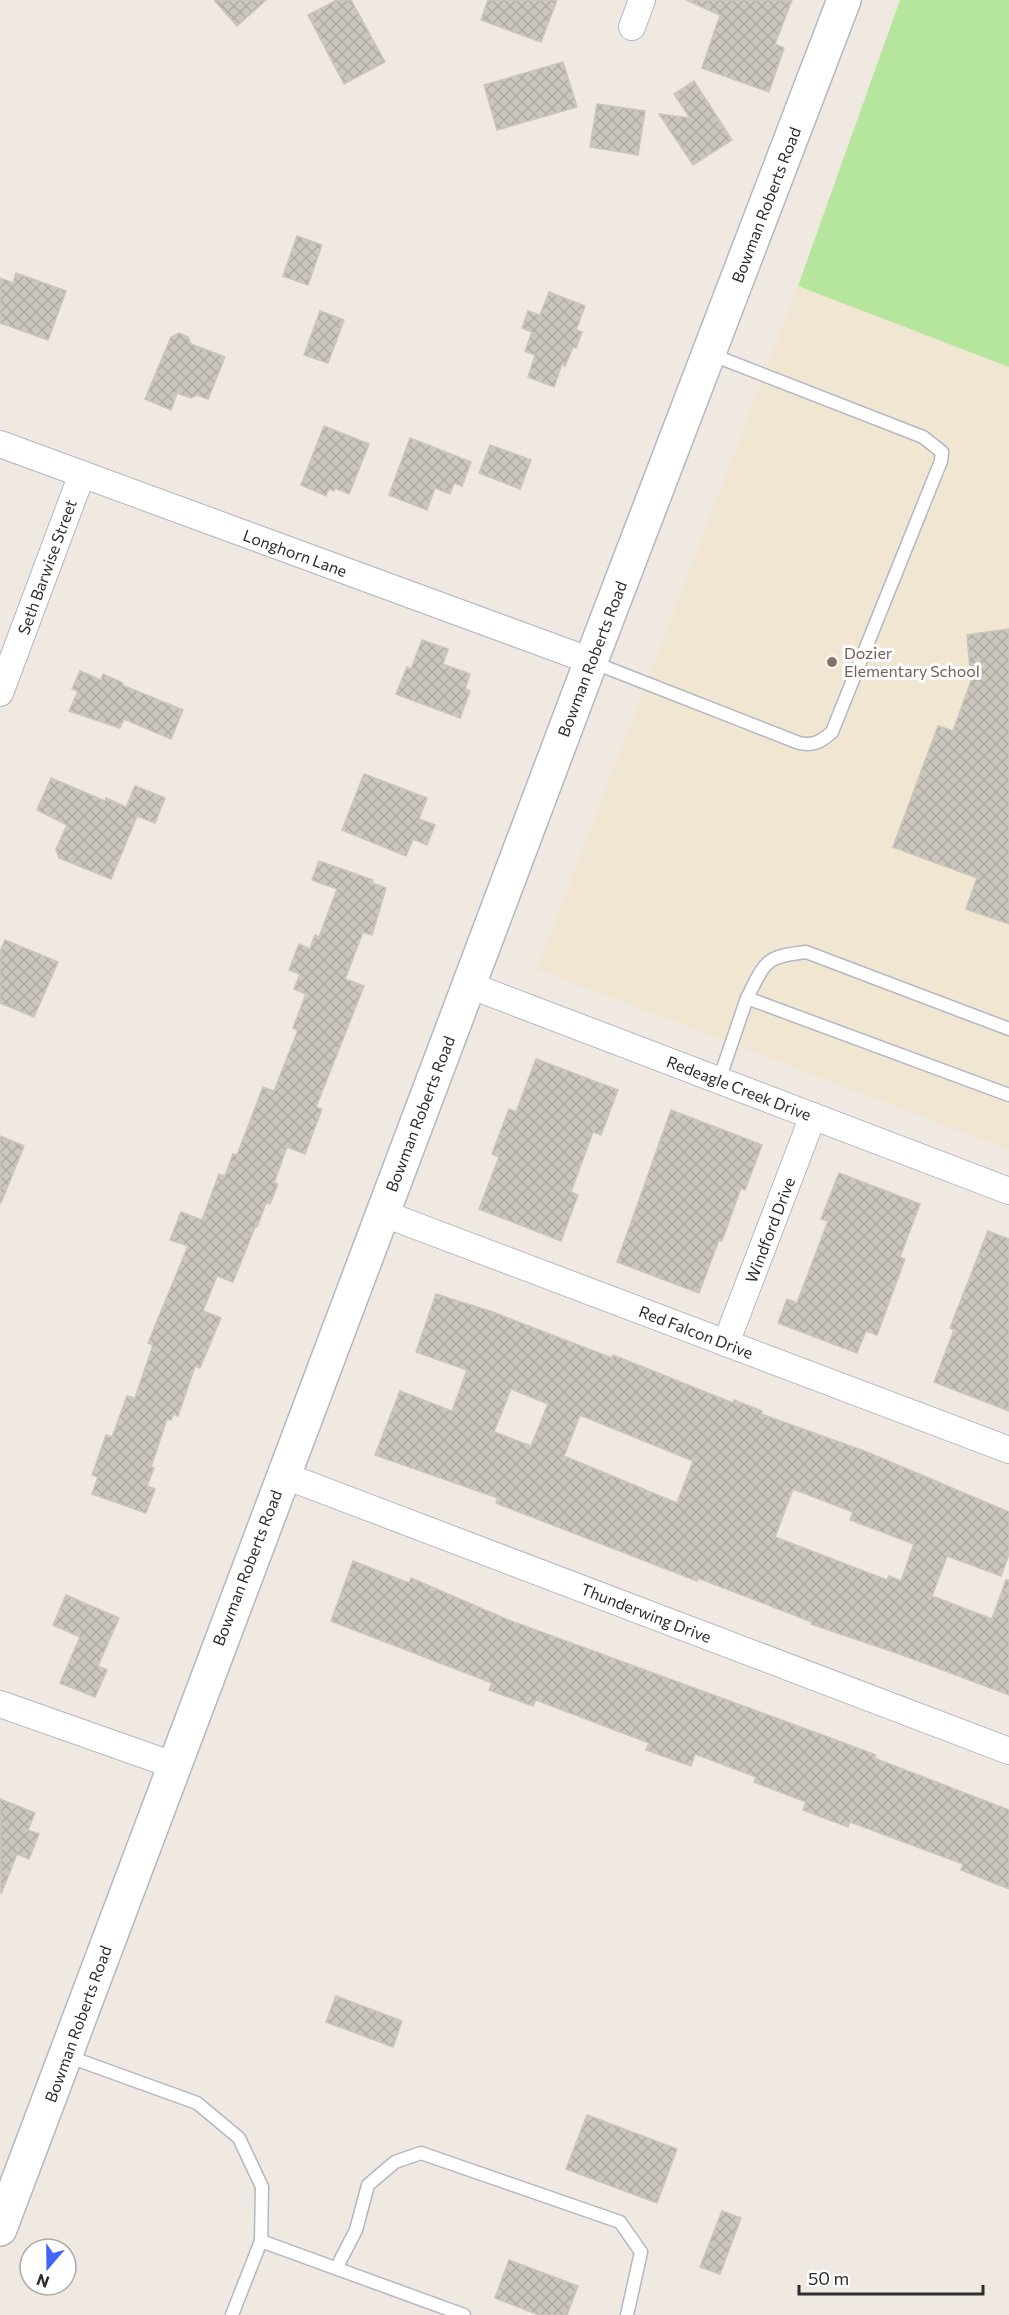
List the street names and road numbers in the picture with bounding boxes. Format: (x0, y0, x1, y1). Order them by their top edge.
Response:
street label: Bowman Roberts Road (727, 124, 804, 285)
street label: Seth Barwise Street (13, 496, 80, 637)
street label: Longhorn Lane (241, 525, 350, 580)
street label: Bowman Roberts Road (553, 578, 630, 739)
street label: Bowman Roberts Road (381, 1033, 458, 1194)
street label: Redeagle Creek Drive (664, 1051, 814, 1124)
street label: Windford Drive (741, 1174, 798, 1285)
street label: Red Falcon Drive (636, 1301, 756, 1362)
street label: Bowman Roberts Road (208, 1487, 285, 1648)
street label: Thunderwing Drive (578, 1579, 714, 1646)
street label: Bowman Roberts Road (40, 1943, 115, 2105)

